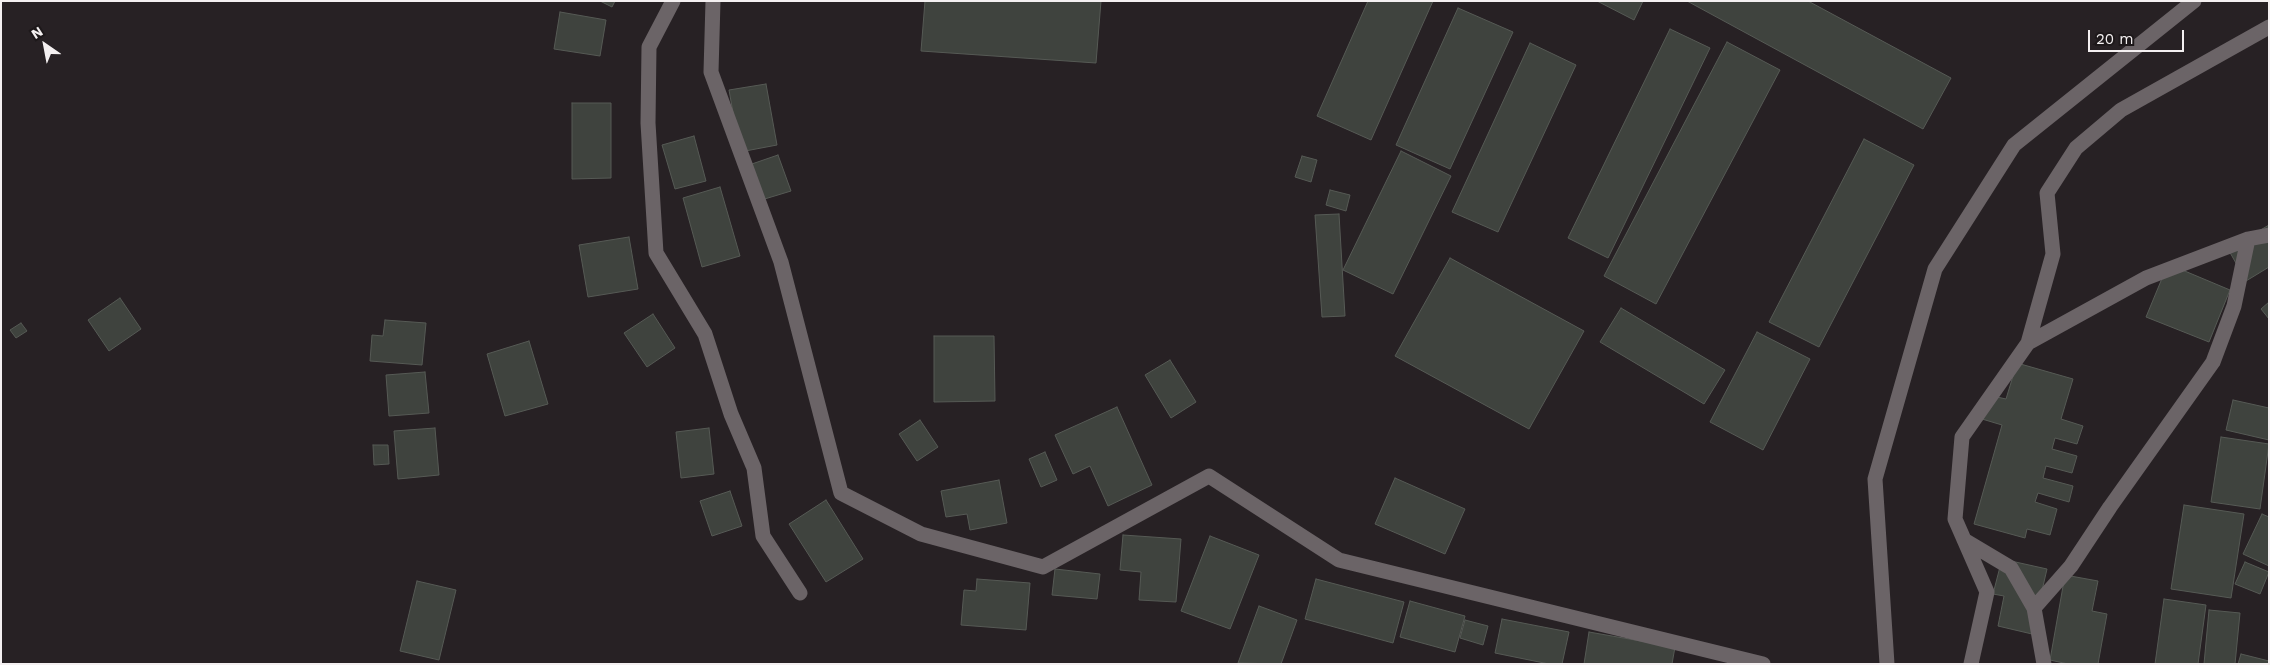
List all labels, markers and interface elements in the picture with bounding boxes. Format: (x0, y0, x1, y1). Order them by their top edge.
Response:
north arrow (20, 20, 70, 70)
scale bar (2090, 20, 2186, 52)
text: N (28, 23, 46, 42)
text: 20 m (2096, 30, 2134, 48)

